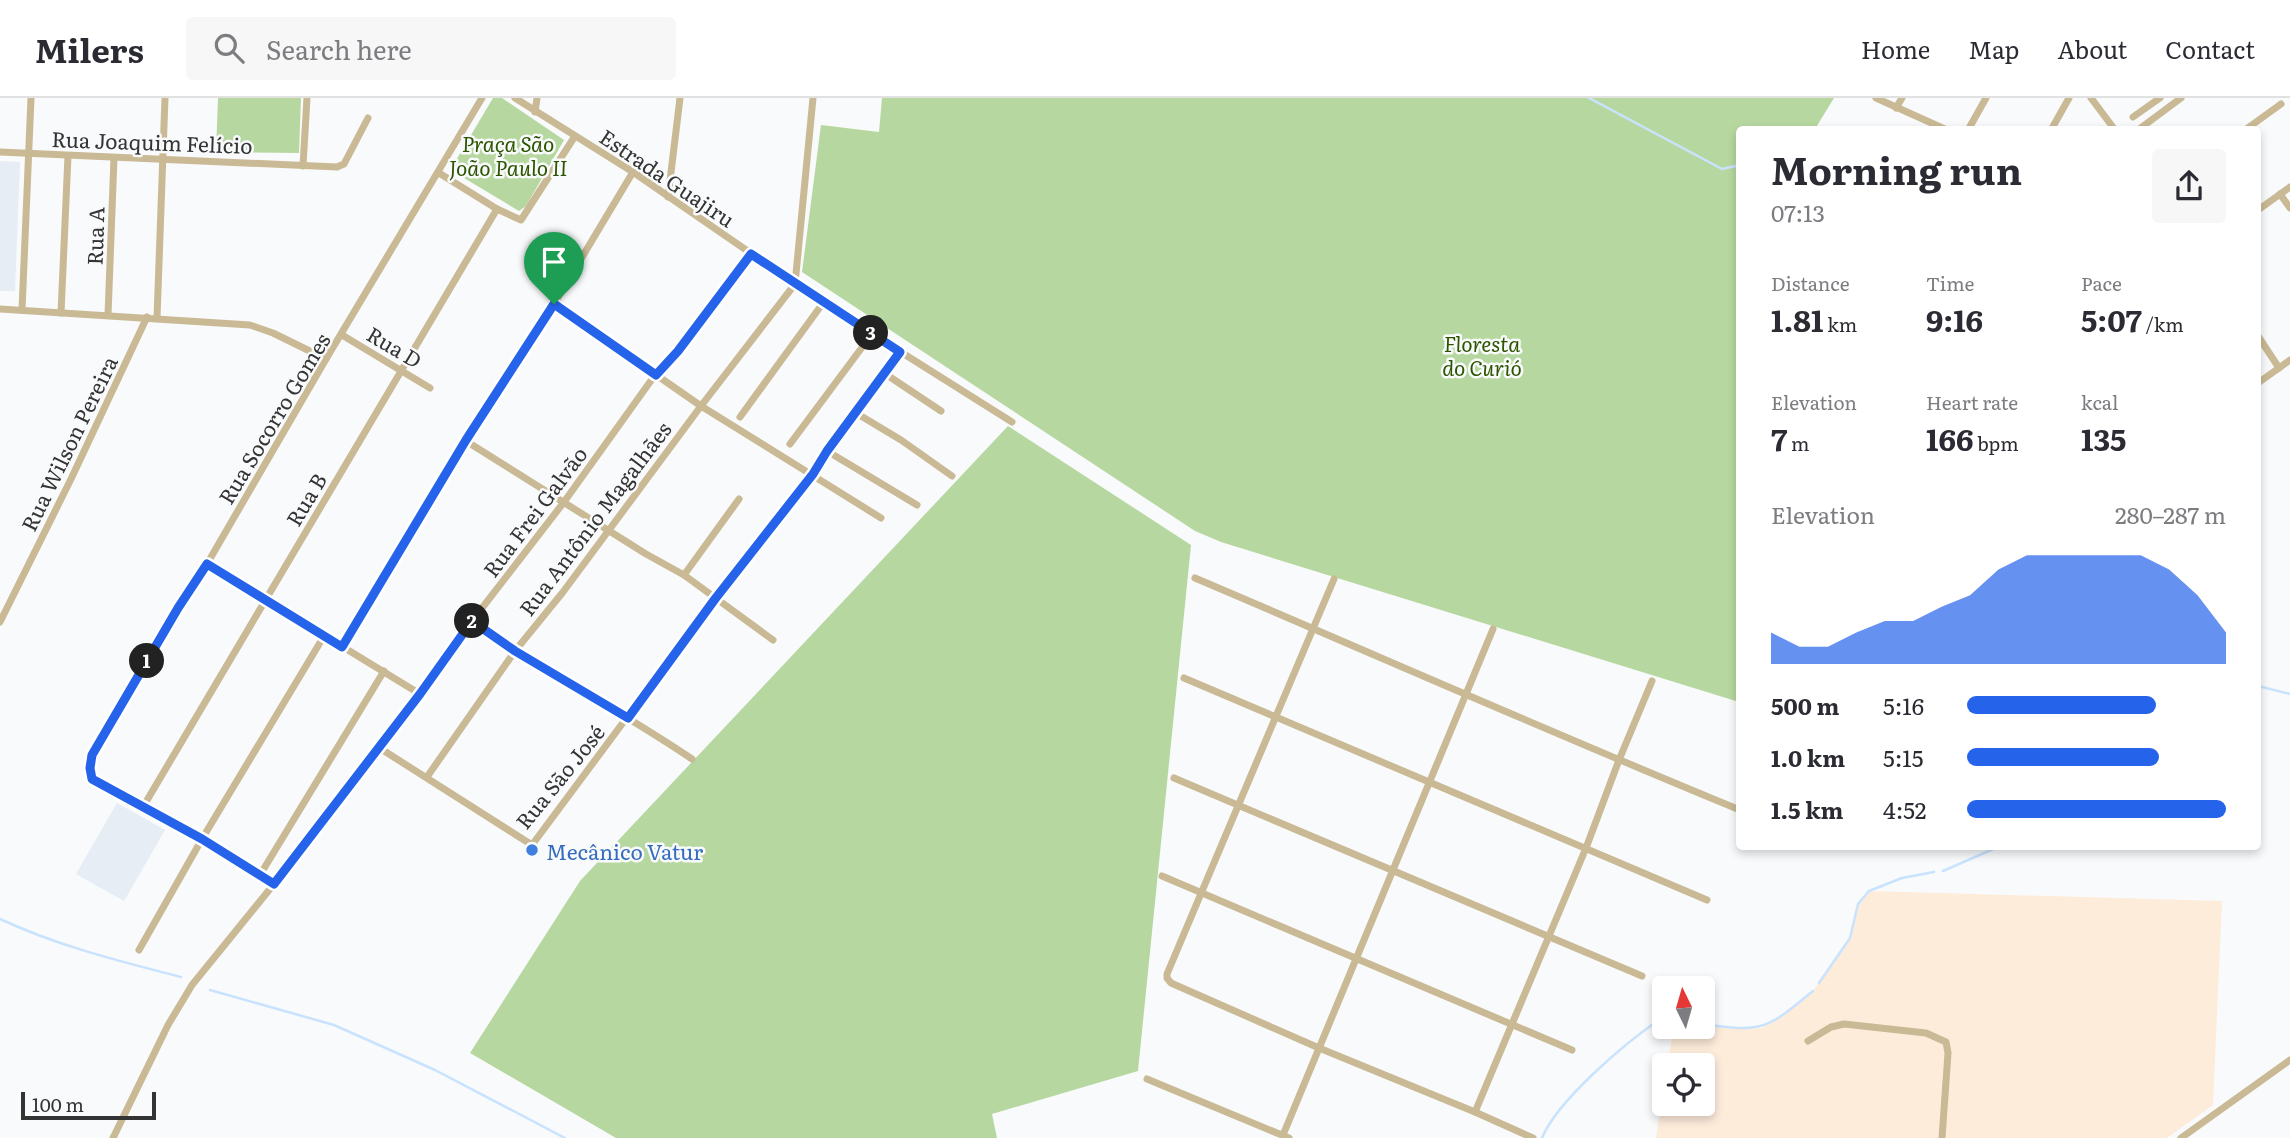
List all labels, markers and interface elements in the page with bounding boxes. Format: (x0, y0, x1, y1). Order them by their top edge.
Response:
search box (186, 17, 676, 80)
text: Milers (35, 24, 144, 73)
icon: search (210, 29, 248, 67)
text: Search here (266, 29, 412, 68)
text: Home (1861, 31, 1930, 66)
text: Map (1968, 31, 2019, 66)
text: About (2057, 31, 2127, 66)
text: Contact (2165, 31, 2255, 66)
street label: Estrada Guajiru (594, 120, 742, 234)
street label: Rua Joaquim Felício (51, 122, 253, 160)
park label: Praça São João Paulo II (449, 127, 568, 182)
text: Morning run (1771, 140, 2022, 197)
button: share (2152, 149, 2226, 223)
text: 07:13 (1771, 195, 1825, 229)
street label: Rua A (77, 206, 111, 266)
pin (524, 232, 584, 304)
icon: arrive (535, 243, 573, 281)
text: Distance (1771, 269, 1850, 297)
text: Time (1926, 269, 1974, 297)
text: Pace (2081, 269, 2122, 297)
text: 1.81 (1771, 297, 1823, 341)
text: 9:16 (1926, 297, 1983, 341)
text: 5:07 (2081, 297, 2142, 341)
text: km (1823, 310, 1857, 338)
text: /km (2142, 310, 2184, 338)
pin: 3 (854, 316, 888, 350)
street label: Rua D (362, 317, 428, 375)
text: 3 (865, 318, 876, 346)
street label: Rua Socorro Gomes (210, 327, 336, 509)
park label: Floresta do Curió (1442, 327, 1522, 382)
street label: Rua Wilson Pereira (12, 350, 124, 536)
text: Elevation (1771, 388, 1857, 416)
text: Heart rate (1926, 388, 2018, 416)
text: kcal (2081, 388, 2118, 416)
street label: Rua Antônio Magalhães (511, 414, 677, 622)
text: 7 (1771, 416, 1787, 460)
text: 166 (1926, 416, 1973, 460)
text: 135 (2081, 416, 2126, 460)
text: m (1787, 429, 1810, 457)
text: bpm (1973, 429, 2019, 457)
street label: Rua Frei Galvão (475, 439, 593, 583)
street label: Rua B (277, 467, 333, 531)
text: Elevation (1771, 497, 1875, 531)
text: 280–287 m (2115, 497, 2226, 531)
pin: 2 (454, 603, 490, 638)
text: 2 (466, 606, 477, 634)
pin: 1 (130, 644, 164, 678)
text: 1 (143, 646, 150, 674)
text: 500 m (1771, 688, 1839, 722)
text: 5:16 (1883, 688, 1924, 722)
street label: Rua São José (507, 717, 611, 835)
text: 1.0 km (1771, 740, 1845, 774)
text: 5:15 (1883, 740, 1923, 774)
text: 1.5 km (1771, 792, 1844, 826)
text: 4:52 (1883, 792, 1926, 826)
place label: Mecânico Vatur (546, 835, 703, 866)
marker: Mecânico Vatur (524, 842, 540, 858)
north arrow (1652, 976, 1715, 1040)
map controls (1652, 976, 1715, 1116)
button: locate (1652, 1053, 1715, 1116)
scale bar (21, 1089, 156, 1121)
text: 100 m (32, 1090, 84, 1118)

